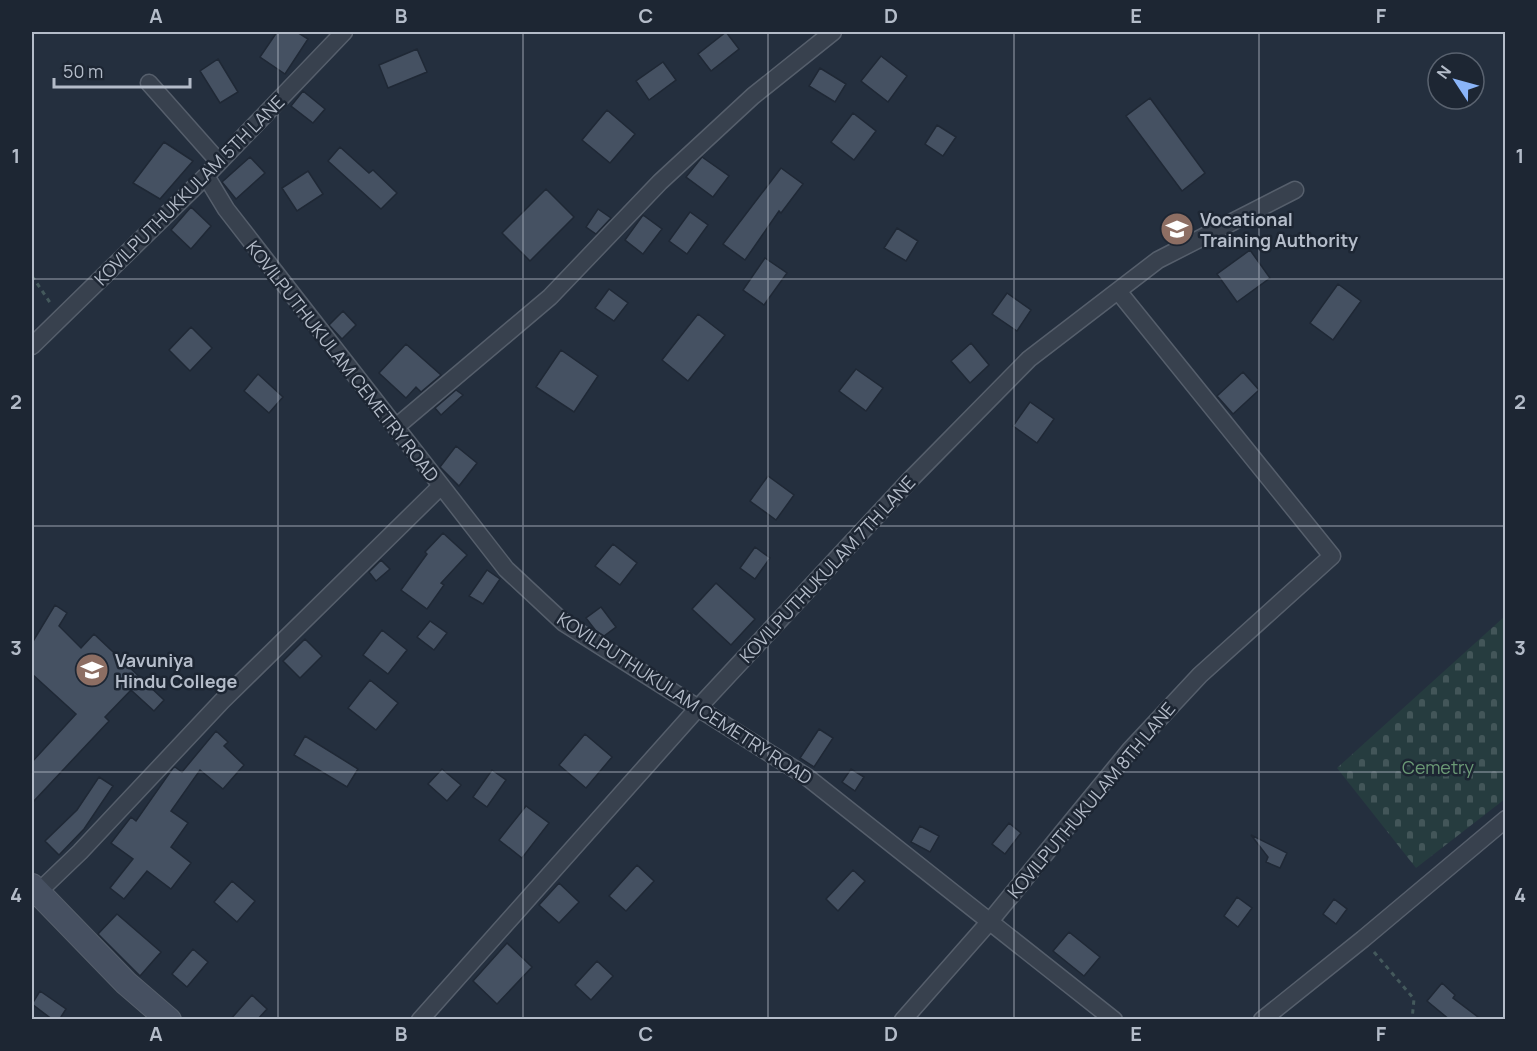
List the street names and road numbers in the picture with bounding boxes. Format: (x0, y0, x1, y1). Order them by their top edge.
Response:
street label: KOVILPUTHUKKULAM 5TH LANE (89, 90, 289, 290)
street label: KOVILPUTHUKULAM CEMETRY ROAD (241, 236, 445, 486)
street label: KOVILPUTHUKULAM 7TH LANE (734, 470, 920, 668)
street label: KOVILPUTHUKULAM CEMETRY ROAD (553, 606, 817, 790)
street label: KOVILPUTHUKULAM 8TH LANE (1002, 697, 1180, 903)

